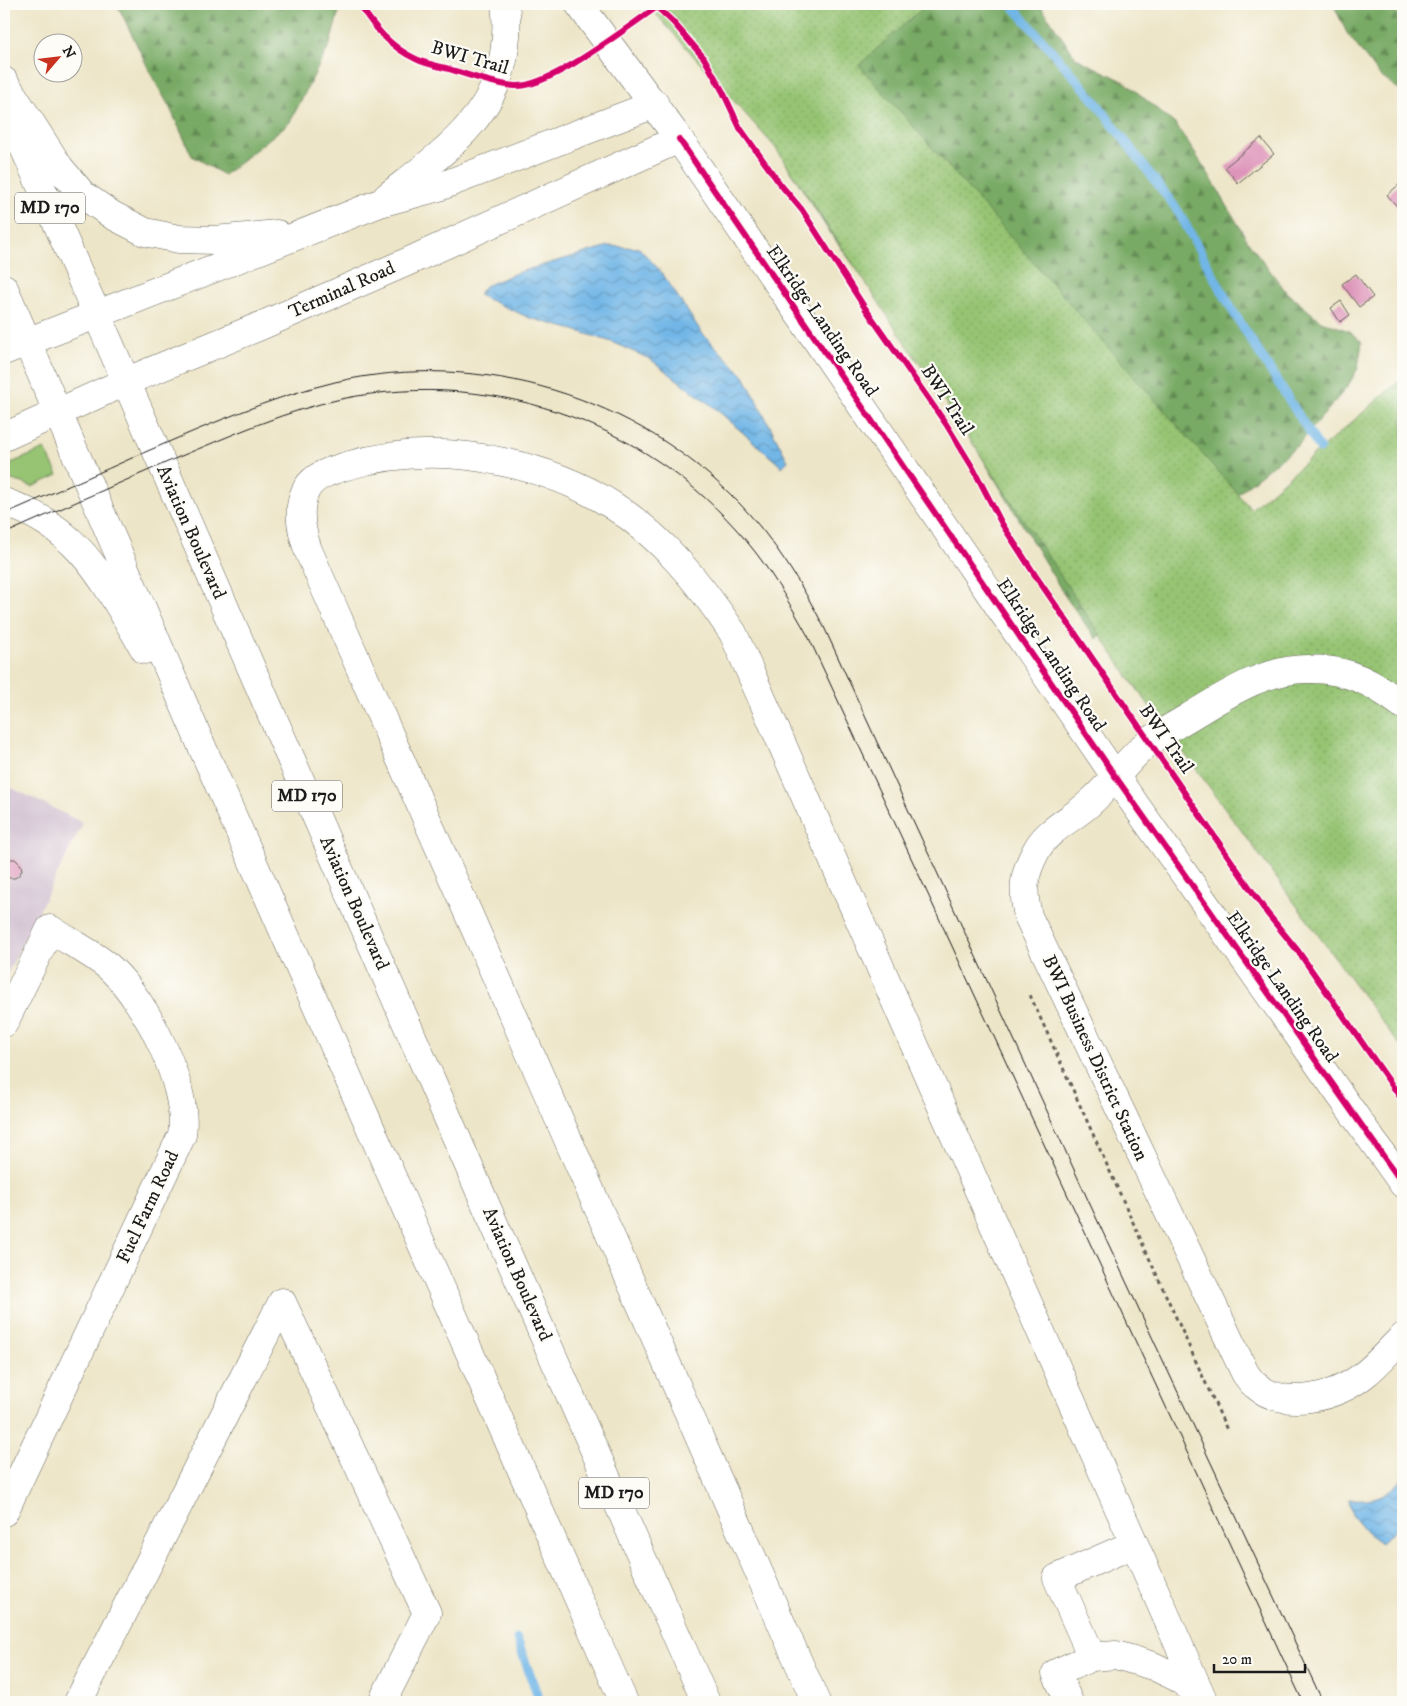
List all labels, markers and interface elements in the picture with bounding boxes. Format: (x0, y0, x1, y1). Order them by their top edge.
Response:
north arrow (32, 32, 82, 82)
street label: BWI Trail (429, 36, 512, 80)
text: N (58, 43, 79, 62)
road number: MD 170 (15, 192, 85, 224)
street label: Elkridge Landing Road (761, 241, 883, 402)
street label: Terminal Road (285, 256, 399, 324)
street label: BWI Trail (916, 360, 978, 440)
street label: Aviation Boulevard (151, 461, 231, 603)
street label: Elkridge Landing Road (991, 574, 1111, 736)
street label: BWI Trail (1134, 700, 1198, 778)
road number: MD 170 (272, 780, 342, 811)
street label: Aviation Boulevard (314, 832, 394, 974)
street label: Elkridge Landing Road (1221, 907, 1343, 1068)
street label: BWI Business District Station (1037, 951, 1153, 1165)
street label: Fuel Farm Road (112, 1146, 184, 1267)
street label: Aviation Boulevard (477, 1203, 557, 1345)
road number: MD 170 (579, 1478, 649, 1509)
scale bar (1214, 1641, 1306, 1673)
text: 20 m (1222, 1650, 1252, 1669)

